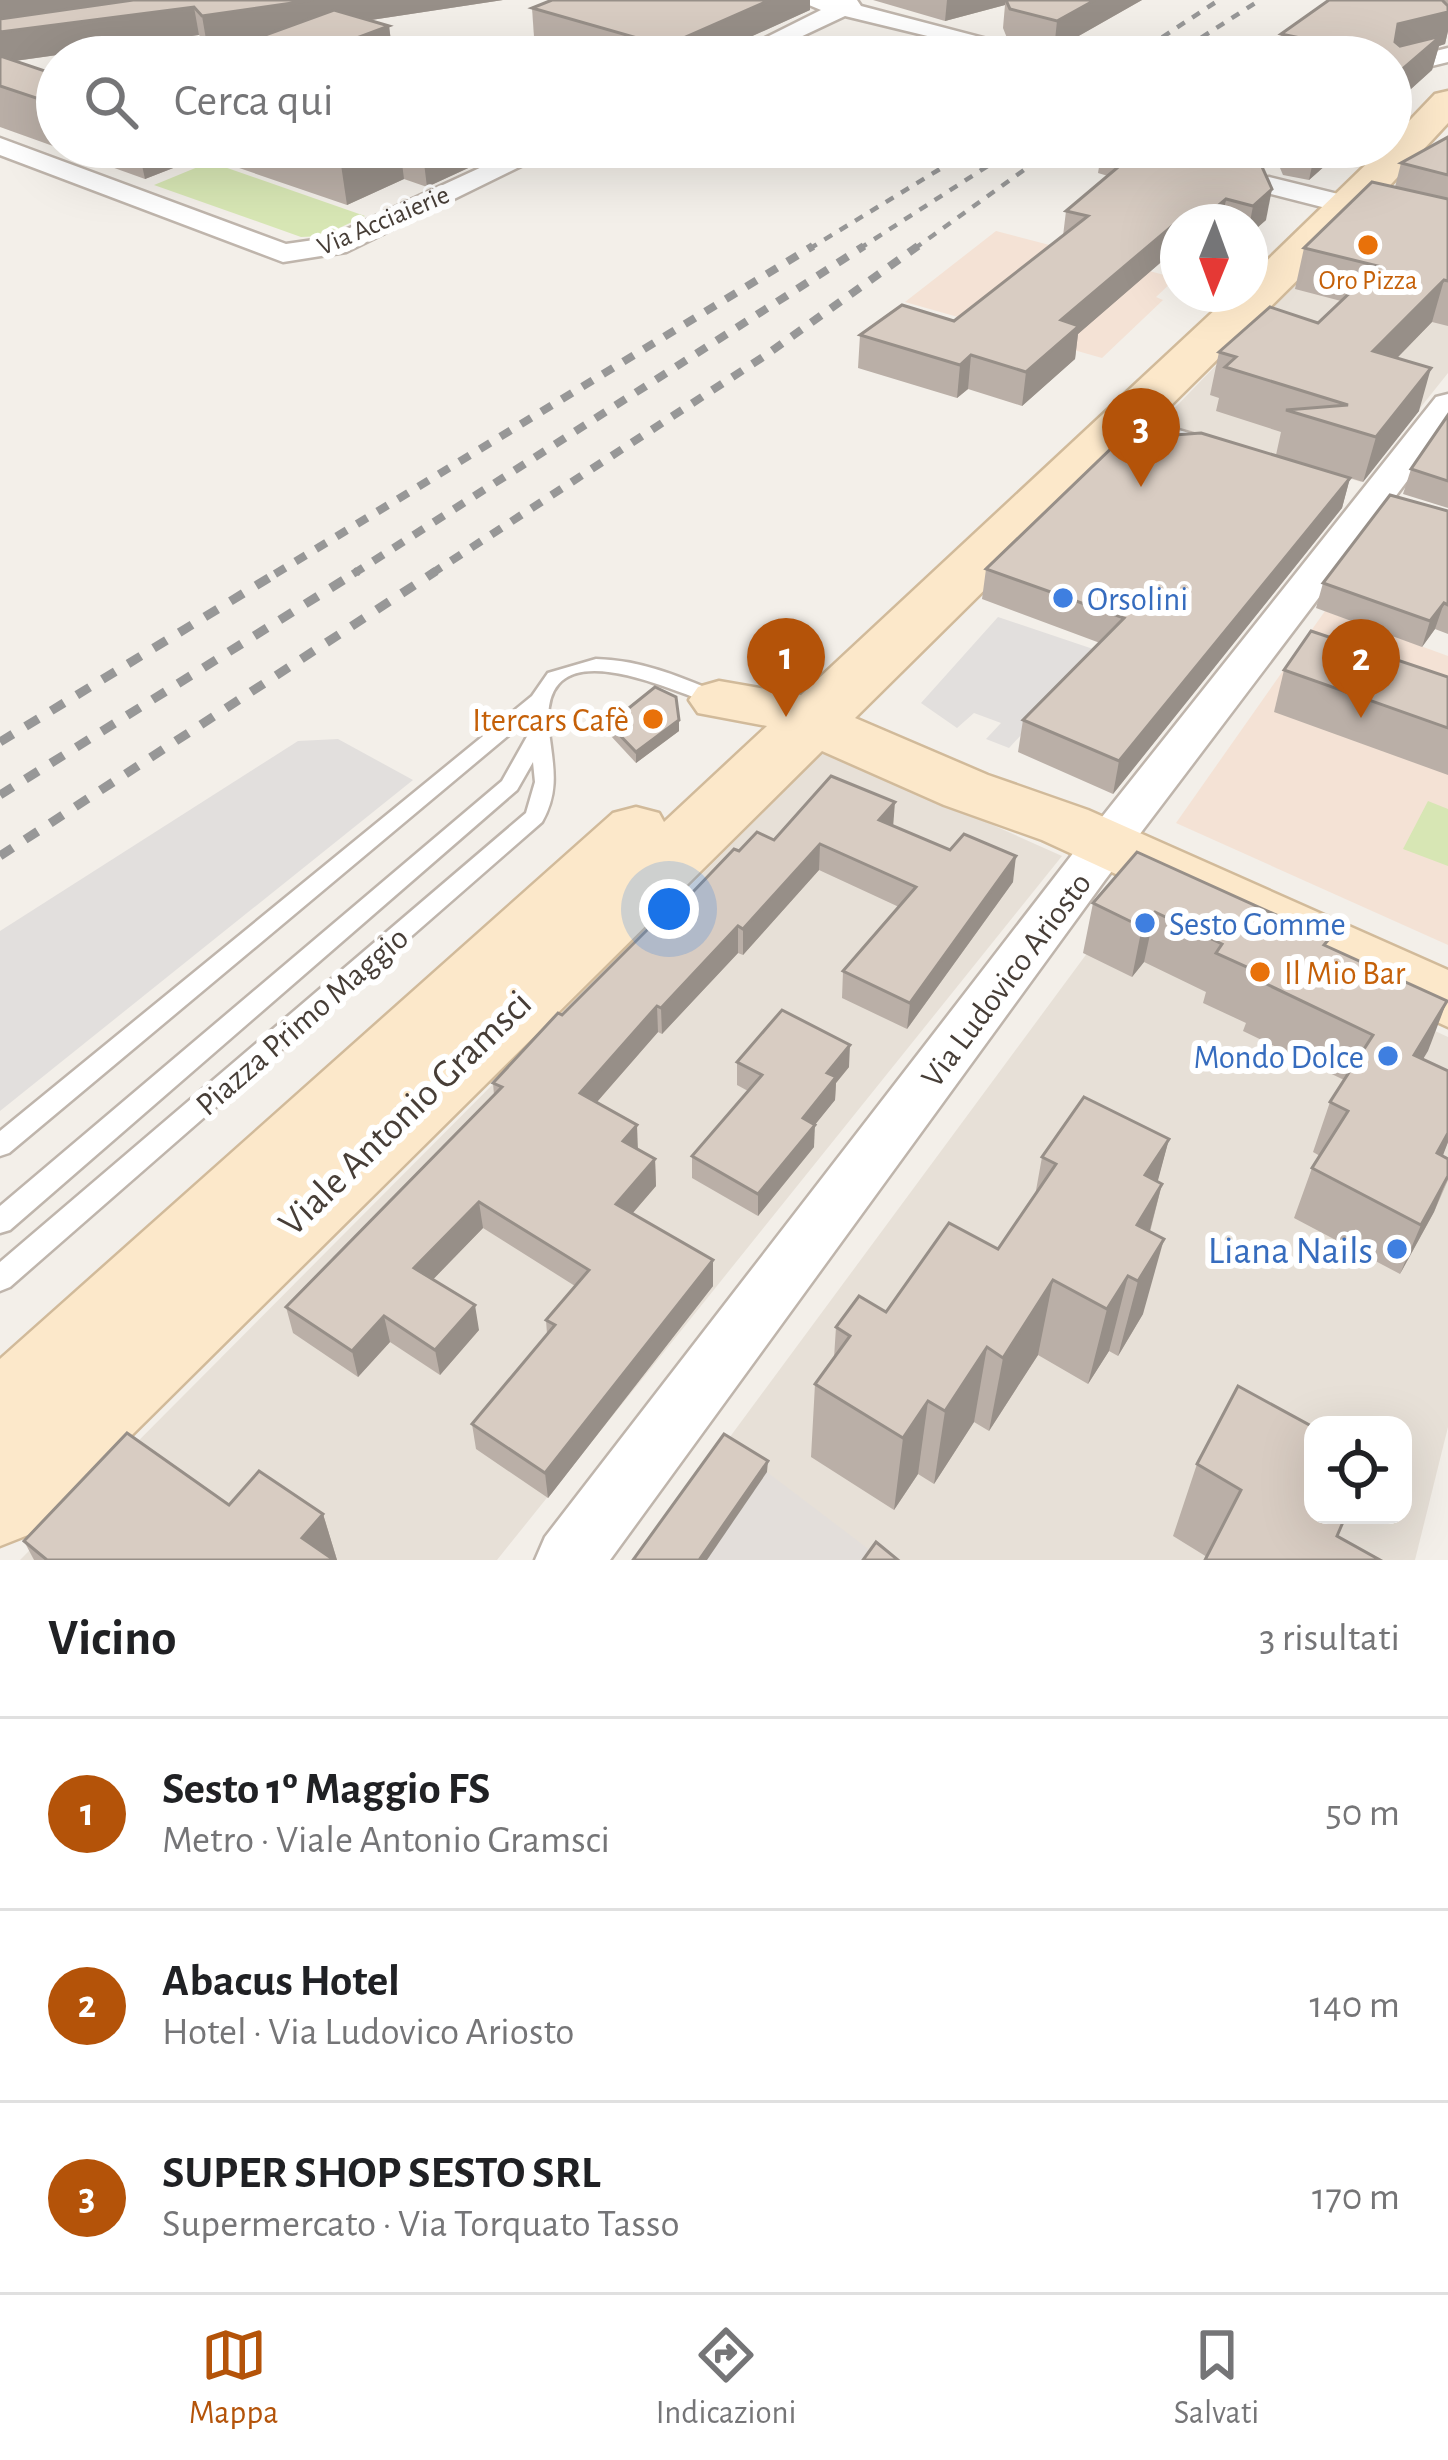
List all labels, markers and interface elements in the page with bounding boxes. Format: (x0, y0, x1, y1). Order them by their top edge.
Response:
search box (36, 36, 1412, 168)
icon: search (78, 69, 144, 135)
text: Cerca qui (174, 79, 334, 124)
street label: Via Acciaierie (313, 181, 453, 260)
north arrow (1160, 204, 1268, 312)
marker: Oro Pizza (1355, 232, 1381, 258)
place label: Oro Pizza (1319, 267, 1417, 294)
pin: 3 (1102, 388, 1180, 487)
place label: Orsolini (1087, 584, 1188, 617)
marker: Orsolini (1050, 585, 1076, 611)
pin: 1 (747, 618, 825, 717)
pin: 2 (1322, 619, 1400, 718)
place label: Itercars Cafè (472, 705, 629, 738)
marker: Itercars Cafè (640, 706, 666, 732)
street label: Via Ludovico Ariosto (916, 867, 1098, 1094)
your location (639, 879, 699, 939)
place label: Sesto Gomme (1169, 909, 1346, 942)
marker: Sesto Gomme (1132, 910, 1158, 936)
street label: Piazza Primo Maggio (190, 921, 415, 1123)
place label: Il Mio Bar (1284, 958, 1406, 991)
marker: Il Mio Bar (1247, 959, 1273, 985)
street label: Viale Antonio Gramsci (272, 984, 539, 1244)
place label: Mondo Dolce (1193, 1042, 1364, 1075)
marker: Mondo Dolce (1375, 1043, 1401, 1069)
place label: Liana Nails (1208, 1232, 1373, 1271)
marker: Liana Nails (1384, 1236, 1410, 1262)
map controls (1304, 1416, 1412, 1524)
button: locate (1304, 1416, 1412, 1524)
text: Vicino (48, 1613, 176, 1664)
text: 3 risultati (1259, 1619, 1400, 1658)
text: Sesto 1º Maggio FS (162, 1767, 491, 1812)
text: 1 (80, 1794, 94, 1833)
text: 50 m (1325, 1794, 1400, 1833)
text: Metro · Viale Antonio Gramsci (162, 1821, 610, 1860)
text: Abacus Hotel (162, 1959, 400, 2004)
text: 2 (78, 1986, 96, 2025)
text: 140 m (1310, 1986, 1400, 2025)
text: Hotel · Via Ludovico Ariosto (162, 2013, 574, 2052)
text: SUPER SHOP SESTO SRL (162, 2151, 601, 2196)
text: 3 (79, 2178, 95, 2217)
text: 170 m (1312, 2178, 1400, 2217)
text: Supermercato · Via Torquato Tasso (162, 2205, 680, 2244)
tab: Mappa (189, 2322, 278, 2434)
tab: Indicazioni (656, 2322, 797, 2434)
tab: Salvati (1174, 2322, 1259, 2434)

